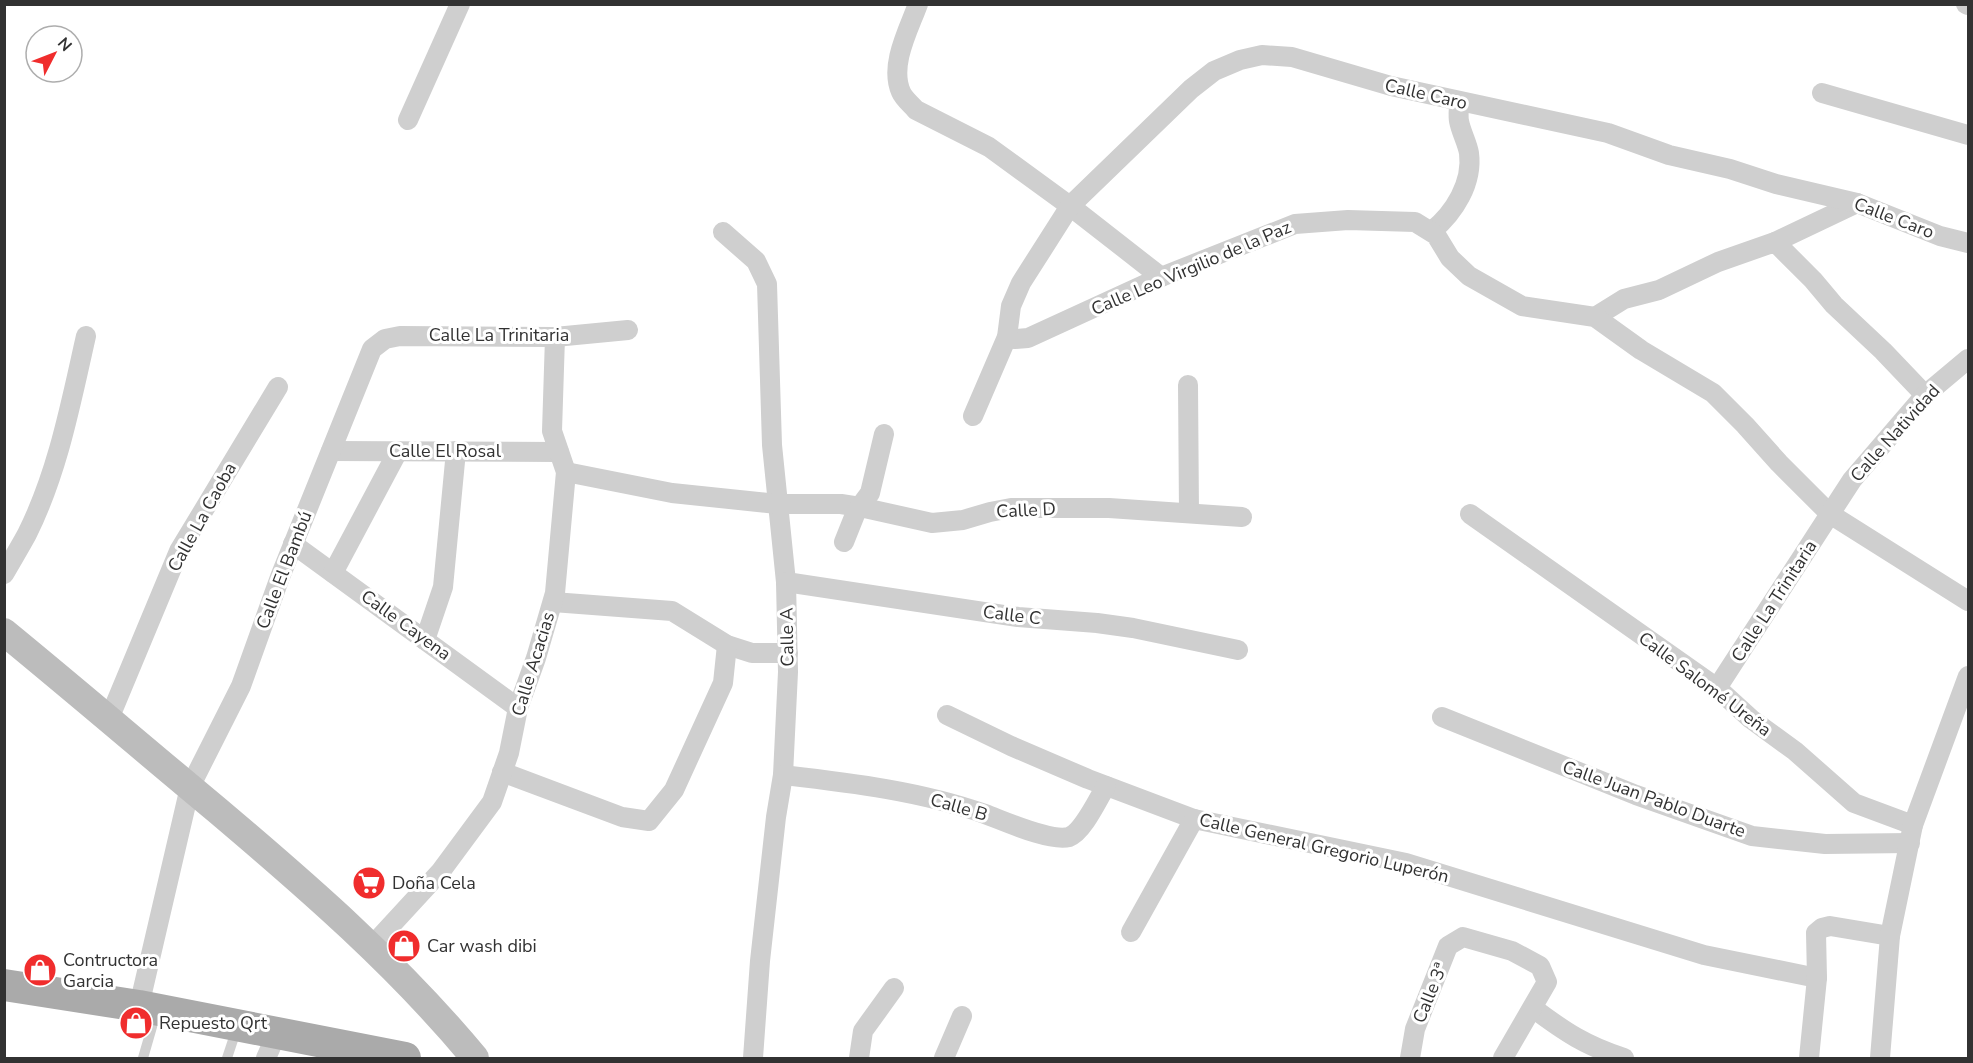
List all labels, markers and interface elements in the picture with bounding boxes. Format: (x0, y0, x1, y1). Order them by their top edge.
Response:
north arrow (24, 24, 84, 84)
text: N (52, 33, 77, 56)
street label: Calle Caro (1382, 73, 1470, 115)
street label: Calle Caro (1851, 192, 1937, 244)
street label: Calle Leo Virgilio de la Paz (1087, 215, 1295, 321)
street label: Calle La Trinitaria (429, 323, 569, 347)
street label: Calle Natividad (1845, 379, 1945, 487)
street label: Calle El Rosal (389, 439, 502, 463)
street label: Calle La Caoba (162, 458, 242, 576)
street label: Calle D (996, 496, 1056, 524)
street label: Calle El Bambú (251, 508, 317, 632)
street label: Calle La Trinitaria (1726, 536, 1822, 666)
street label: Calle Cayena (356, 584, 456, 666)
street label: Calle C (982, 600, 1042, 630)
street label: Calle A (774, 607, 800, 667)
street label: Calle Acacias (506, 609, 560, 719)
street label: Calle Salomé Ureña (1634, 626, 1776, 742)
street label: Calle Juan Pablo Duarte (1559, 755, 1749, 843)
street label: Calle B (928, 787, 990, 827)
street label: Calle General Gregorio Luperón (1197, 808, 1451, 888)
supermarket icon: Doña Cela (351, 865, 387, 901)
place label: Doña Cela (392, 871, 476, 895)
shop icon: Car wash dibi (386, 928, 422, 964)
place label: Car wash dibi (427, 934, 537, 958)
place label: Contructora Garcia (63, 948, 158, 993)
shop icon: Contructora Garcia (22, 952, 58, 988)
street label: Calle 3ª (1407, 959, 1453, 1027)
shop icon: Repuesto Qrt (118, 1005, 154, 1041)
place label: Repuesto Qrt (159, 1011, 268, 1035)

